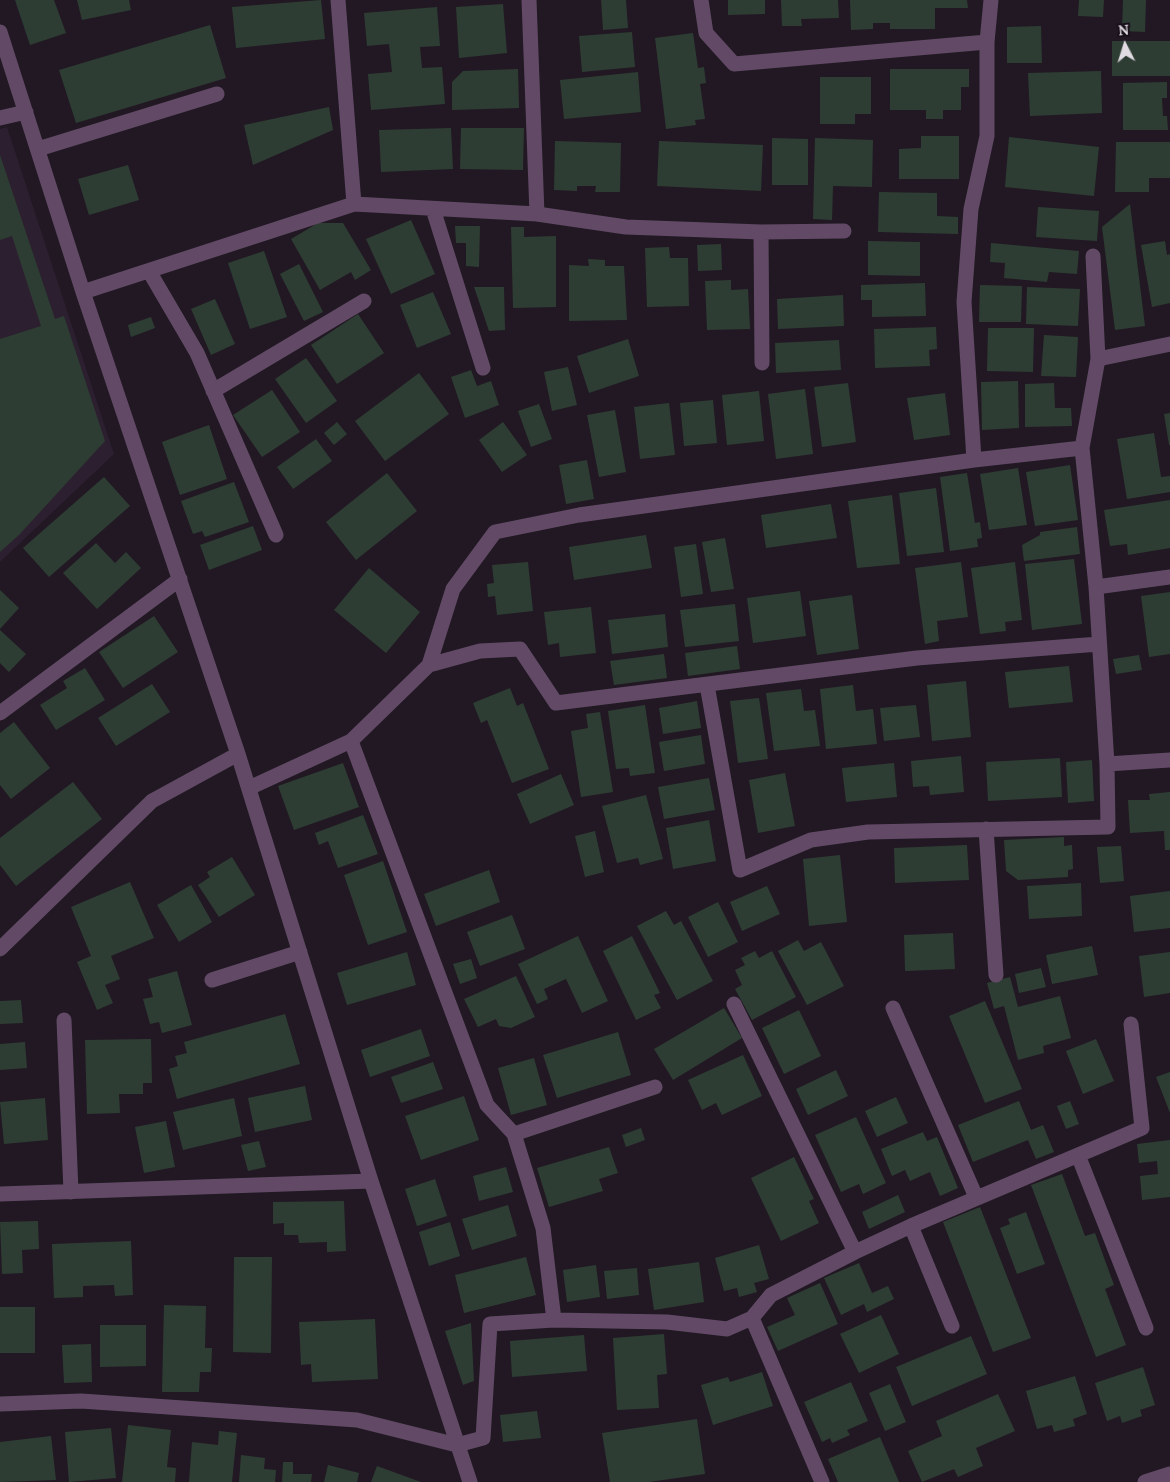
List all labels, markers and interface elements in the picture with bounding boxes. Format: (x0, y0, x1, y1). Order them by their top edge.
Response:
north arrow (1100, 20, 1150, 70)
text: N (1118, 21, 1130, 39)

